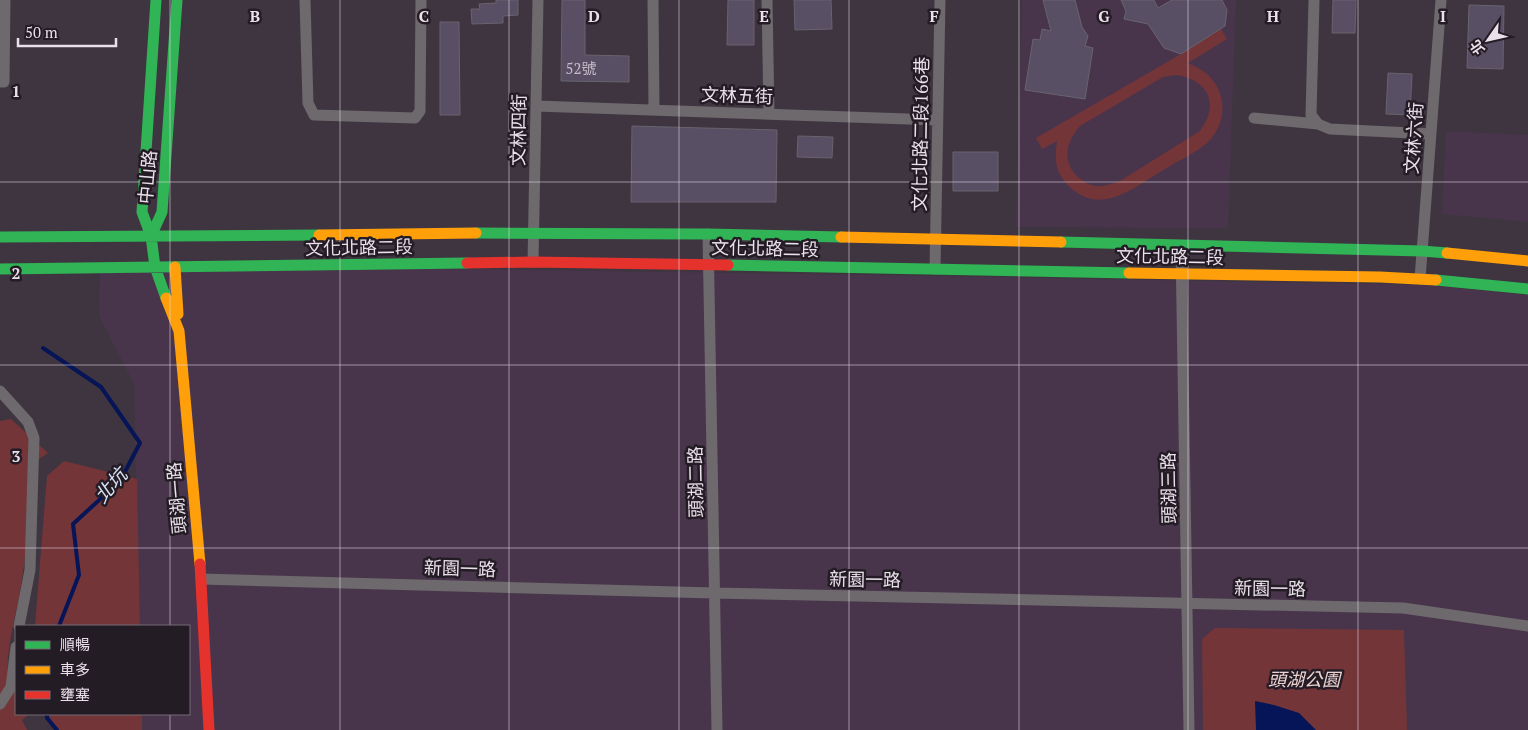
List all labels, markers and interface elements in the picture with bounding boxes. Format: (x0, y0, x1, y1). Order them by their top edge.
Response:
text: B (250, 5, 260, 27)
text: C (419, 5, 429, 27)
text: D (588, 5, 600, 27)
text: E (759, 5, 769, 27)
text: F (929, 5, 939, 27)
text: G (1098, 5, 1110, 27)
text: H (1267, 5, 1279, 27)
text: I (1440, 5, 1446, 27)
scale bar (18, 15, 115, 47)
north arrow (1463, 15, 1513, 65)
text: 50 m (25, 22, 58, 42)
text: 北 (1465, 36, 1489, 59)
street label: 文化北路二段166巷 (907, 56, 933, 212)
house number: 52號 (566, 58, 597, 78)
text: 1 (11, 80, 21, 102)
street label: 文林五街 (701, 82, 773, 108)
street label: 文林四街 (505, 94, 531, 166)
street label: 文林六街 (1399, 101, 1427, 175)
street label: 中山路 (133, 149, 161, 205)
street label: 文化北路二段 (305, 234, 413, 260)
street label: 文化北路二段 (711, 235, 819, 261)
street label: 文化北路二段 (1116, 243, 1224, 269)
text: 2 (11, 262, 21, 284)
text: 3 (11, 445, 21, 467)
street label: 頭湖二路 (682, 446, 708, 518)
street label: 頭湖三路 (1155, 452, 1181, 524)
water label: 北坑 (88, 460, 134, 508)
street label: 頭湖一路 (161, 461, 191, 535)
street label: 新園一路 (424, 555, 496, 581)
street label: 新園一路 (829, 566, 901, 592)
street label: 新園一路 (1234, 575, 1306, 601)
legend (15, 625, 190, 715)
text: 順暢 (60, 634, 90, 654)
text: 車多 (60, 659, 90, 679)
park label: 頭湖公園 (1268, 667, 1343, 691)
text: 壅塞 (60, 684, 90, 704)

